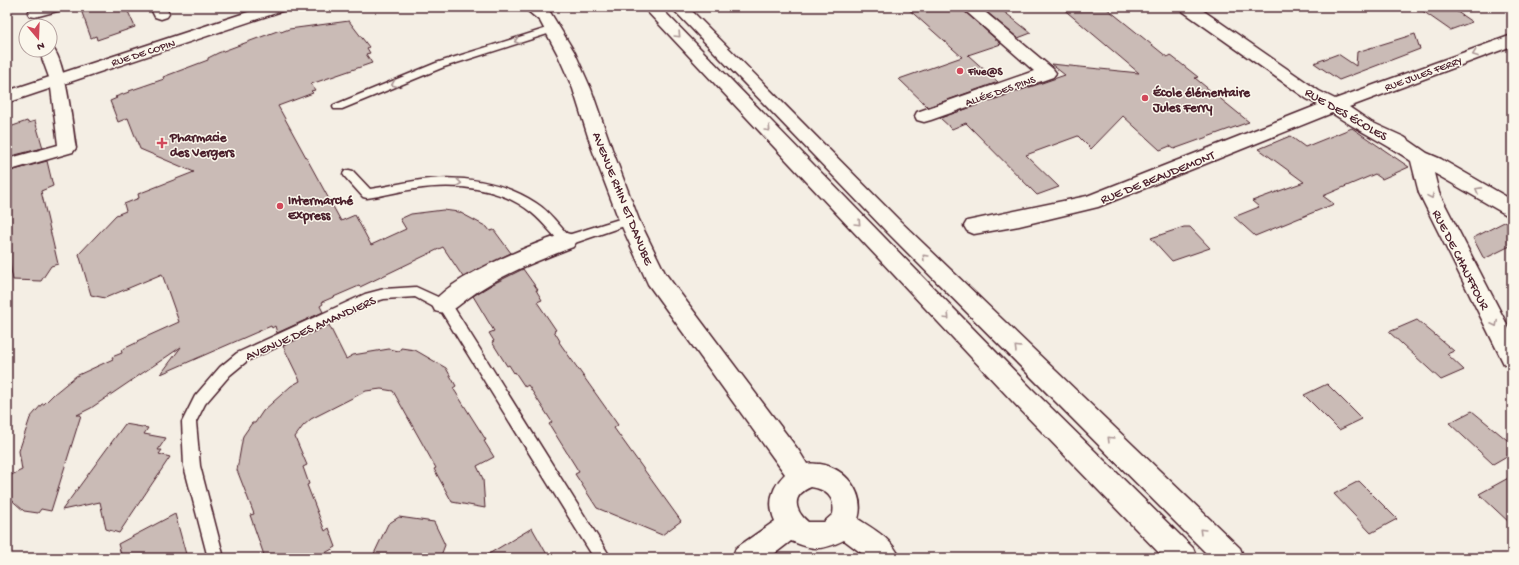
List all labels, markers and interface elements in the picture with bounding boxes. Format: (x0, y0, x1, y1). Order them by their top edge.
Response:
north arrow (18, 18, 58, 58)
one-way arrow (673, 30, 681, 38)
one-way arrow (513, 36, 520, 44)
street label: RUE DE COPIN (110, 38, 177, 70)
text: N (35, 39, 46, 52)
one-way arrow (1472, 49, 1479, 57)
street label: RUE JULES FERRY (1383, 55, 1464, 94)
marker: Five@S (955, 66, 965, 76)
place label: Five@S (967, 67, 1003, 79)
street label: ALLÉE DES PINS (964, 73, 1038, 110)
one-way arrow (391, 79, 398, 87)
place label: École élémentaire Jules Ferry (1152, 85, 1251, 116)
street label: RUE DES ÉCOLES (1302, 85, 1391, 145)
marker: École élémentaire Jules Ferry (1140, 93, 1150, 103)
one-way arrow (763, 124, 771, 132)
street label: AVENUE RHIN ET DANUBE (588, 130, 656, 268)
place label: Pharmacie des Vergers (169, 131, 235, 161)
marker: Pharmacie des Vergers (157, 138, 167, 148)
street label: RUE DE BEAUDEMONT (1099, 148, 1218, 208)
one-way arrow (456, 179, 462, 188)
one-way arrow (1475, 187, 1482, 194)
one-way arrow (1426, 192, 1434, 199)
place label: Intermarché Express (288, 194, 354, 225)
marker: Intermarché Express (275, 201, 285, 211)
street label: RUE DE CHAUFFOUR (1428, 208, 1492, 314)
one-way arrow (853, 218, 860, 226)
one-way arrow (922, 254, 930, 262)
street label: AVENUE DES AMANDIERS (243, 293, 379, 365)
one-way arrow (943, 312, 950, 320)
one-way arrow (1491, 320, 1498, 327)
one-way arrow (1014, 345, 1022, 353)
one-way arrow (1107, 436, 1115, 444)
one-way arrow (1199, 528, 1207, 536)

